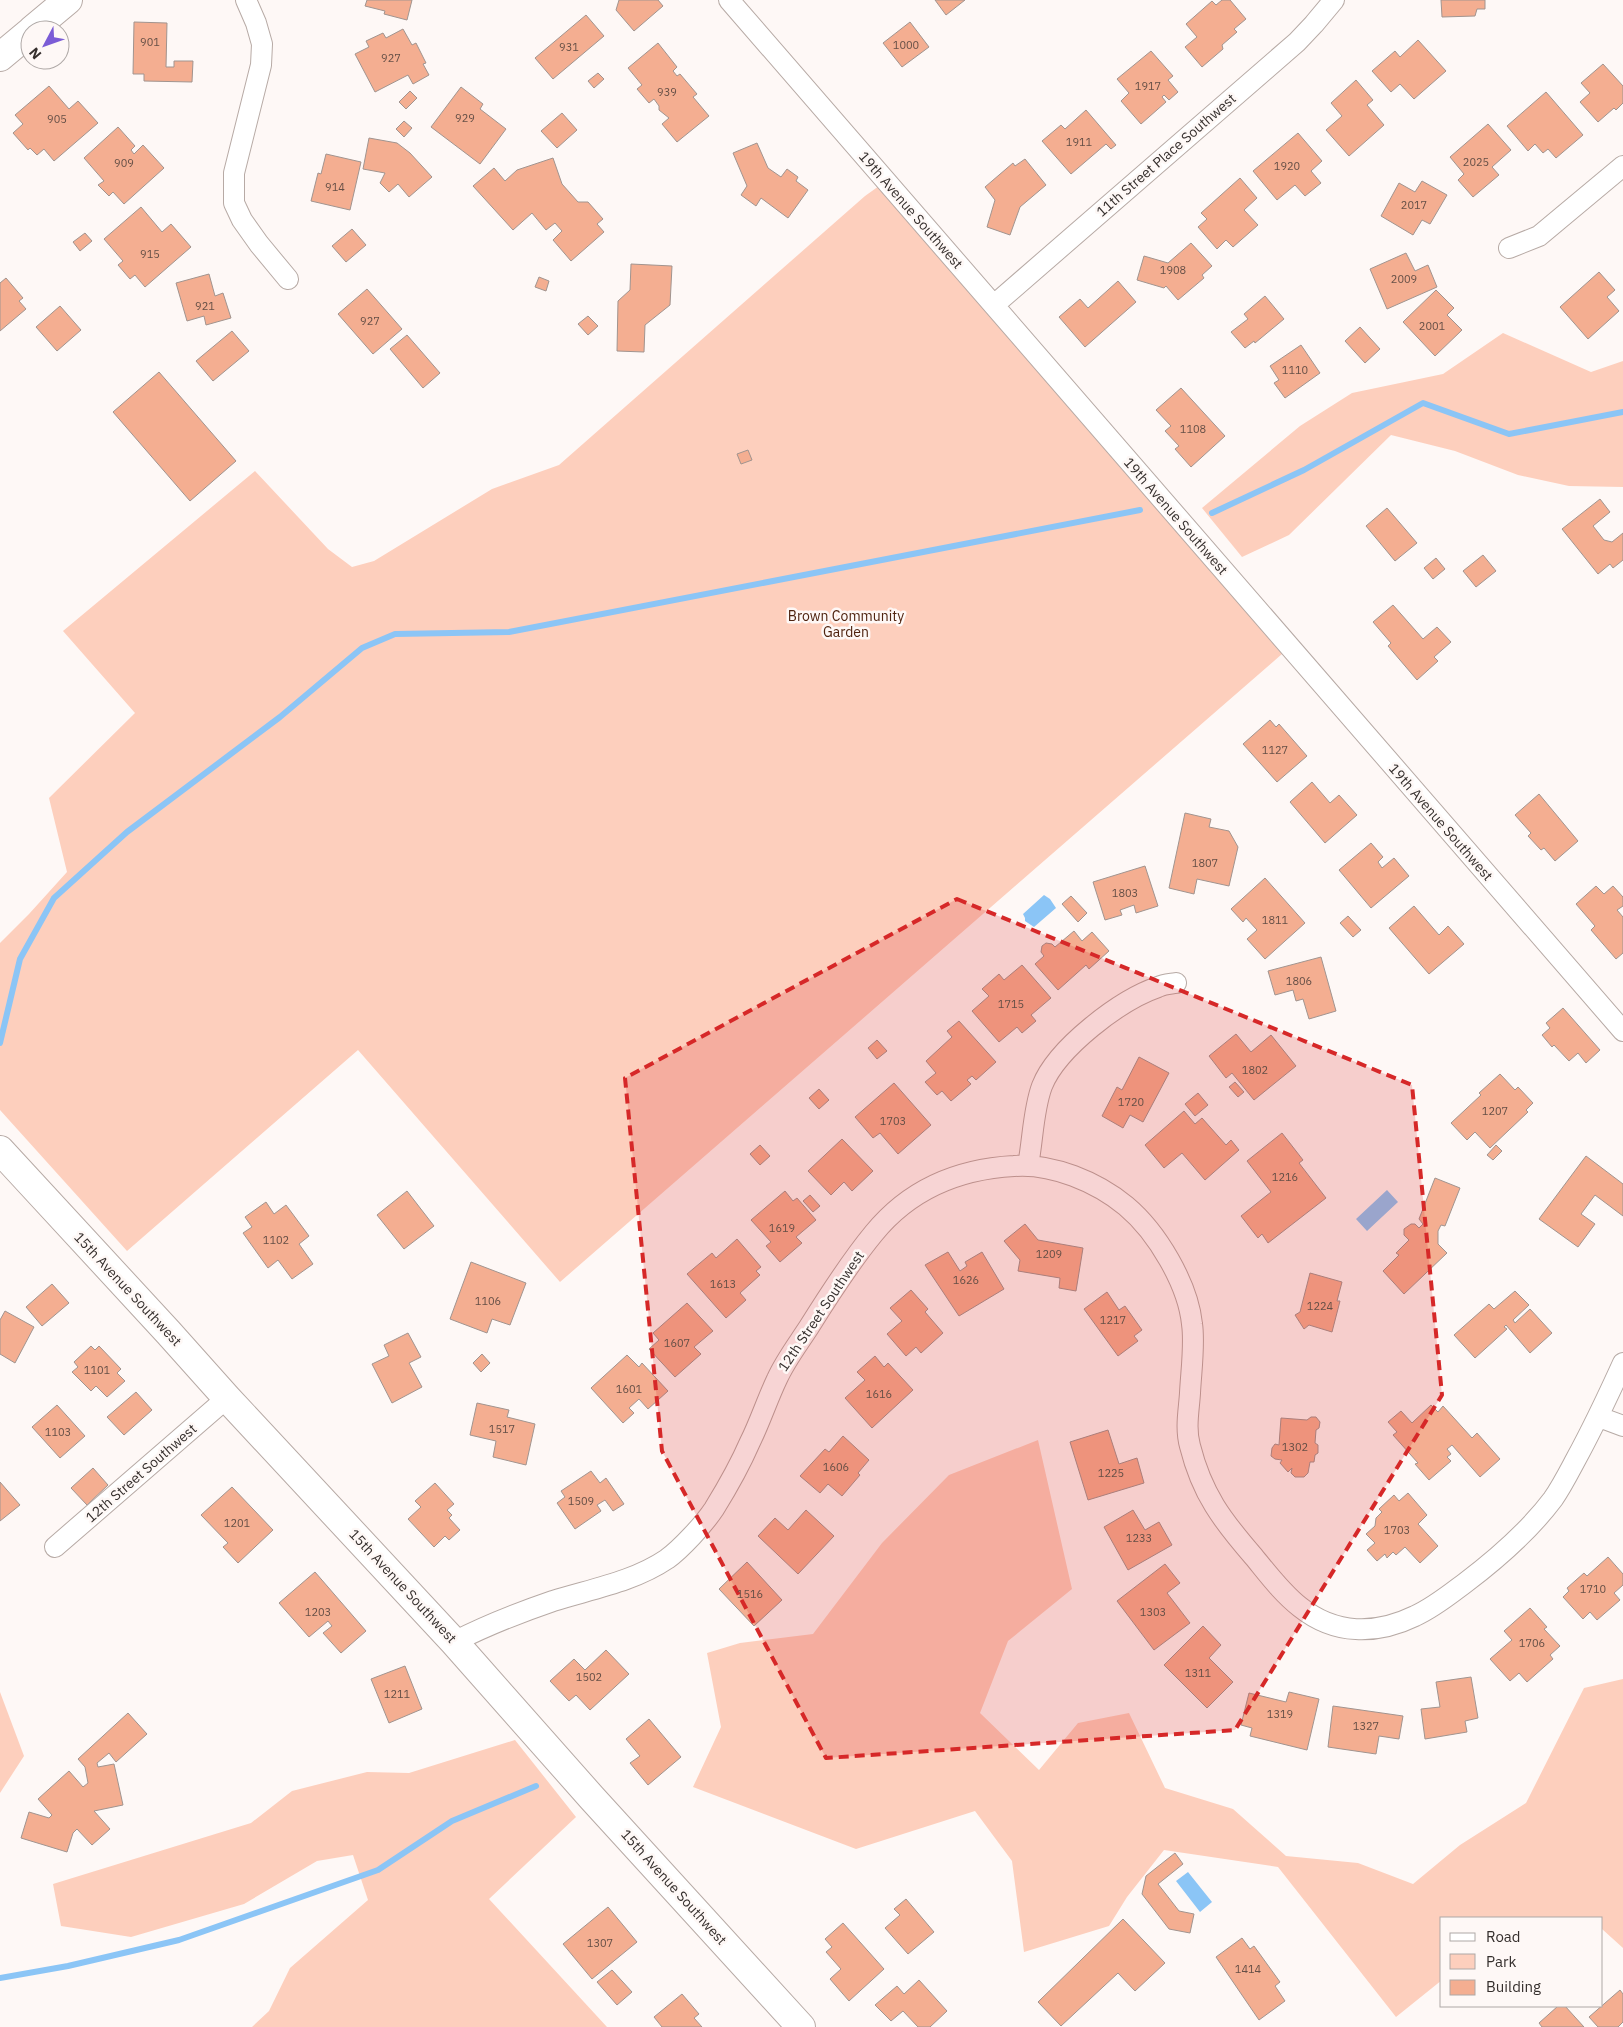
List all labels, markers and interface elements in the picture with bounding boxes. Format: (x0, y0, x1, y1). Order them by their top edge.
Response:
north arrow (20, 20, 70, 70)
house number: 901 (140, 35, 160, 49)
house number: 1000 (893, 38, 919, 52)
house number: 931 (559, 40, 579, 54)
text: N (25, 44, 45, 63)
house number: 927 (381, 51, 401, 65)
house number: 1917 (1135, 79, 1161, 93)
house number: 939 (657, 85, 677, 99)
street label: 11th Street Place Southwest (1093, 89, 1240, 221)
house number: 929 (455, 111, 475, 125)
house number: 905 (47, 112, 67, 126)
house number: 1911 (1066, 135, 1093, 149)
street label: 19th Avenue Southwest (855, 148, 967, 272)
house number: 2025 (1463, 155, 1489, 169)
house number: 909 (114, 156, 134, 170)
house number: 1920 (1274, 159, 1300, 173)
house number: 914 (325, 180, 345, 194)
house number: 2017 (1401, 198, 1427, 212)
house number: 915 (140, 247, 160, 261)
house number: 1908 (1160, 263, 1186, 277)
house number: 2009 (1391, 272, 1417, 286)
house number: 921 (195, 299, 215, 313)
house number: 927 (360, 314, 380, 328)
house number: 2001 (1419, 319, 1446, 333)
house number: 1110 (1282, 363, 1308, 377)
house number: 1108 (1180, 422, 1206, 436)
street label: 19th Avenue Southwest (1120, 454, 1232, 578)
park label: Brown Community Garden (788, 607, 904, 641)
house number: 1127 (1262, 743, 1288, 757)
street label: 19th Avenue Southwest (1385, 760, 1497, 884)
house number: 1807 (1192, 856, 1218, 870)
house number: 1803 (1112, 886, 1138, 900)
house number: 1811 (1262, 913, 1289, 927)
house number: 1806 (1286, 974, 1312, 988)
house number: 1715 (998, 997, 1024, 1011)
house number: 1802 (1242, 1063, 1268, 1077)
house number: 1720 (1118, 1095, 1144, 1109)
house number: 1207 (1482, 1104, 1508, 1118)
house number: 1703 (880, 1114, 906, 1128)
house number: 1216 (1272, 1170, 1298, 1184)
house number: 1619 (769, 1221, 795, 1235)
street label: 15th Avenue Southwest (70, 1228, 186, 1350)
house number: 1102 (263, 1233, 289, 1247)
street label: 12th Street Southwest (774, 1247, 868, 1375)
house number: 1209 (1036, 1247, 1062, 1261)
house number: 1626 (953, 1273, 979, 1287)
house number: 1613 (710, 1277, 736, 1291)
house number: 1106 (475, 1294, 501, 1308)
house number: 1224 (1307, 1299, 1334, 1313)
house number: 1217 (1100, 1313, 1126, 1327)
house number: 1607 (664, 1336, 690, 1350)
house number: 1101 (84, 1363, 111, 1377)
house number: 1601 (616, 1382, 643, 1396)
house number: 1616 (866, 1387, 892, 1401)
street label: 12th Street Southwest (82, 1420, 200, 1526)
house number: 1517 (489, 1422, 515, 1436)
house number: 1103 (45, 1425, 71, 1439)
house number: 1302 (1282, 1440, 1308, 1454)
house number: 1606 (823, 1460, 849, 1474)
house number: 1225 (1098, 1466, 1124, 1480)
house number: 1509 (568, 1494, 594, 1508)
house number: 1201 (224, 1516, 251, 1530)
house number: 1703 (1384, 1523, 1410, 1537)
street label: 15th Avenue Southwest (345, 1525, 461, 1647)
house number: 1233 (1126, 1531, 1152, 1545)
house number: 1710 (1580, 1582, 1606, 1596)
house number: 1516 (737, 1587, 763, 1601)
house number: 1203 (305, 1605, 331, 1619)
house number: 1303 (1140, 1605, 1166, 1619)
house number: 1706 (1519, 1636, 1545, 1650)
house number: 1311 (1185, 1666, 1212, 1680)
house number: 1502 (576, 1670, 602, 1684)
house number: 1211 (384, 1687, 411, 1701)
house number: 1319 (1267, 1707, 1293, 1721)
house number: 1327 (1353, 1719, 1379, 1733)
street label: 15th Avenue Southwest (617, 1825, 731, 1949)
legend (1440, 1917, 1603, 2007)
text: Road (1486, 1927, 1521, 1946)
house number: 1307 (587, 1936, 613, 1950)
text: Park (1486, 1952, 1516, 1971)
house number: 1414 (1235, 1962, 1262, 1976)
text: Building (1486, 1977, 1541, 1996)

